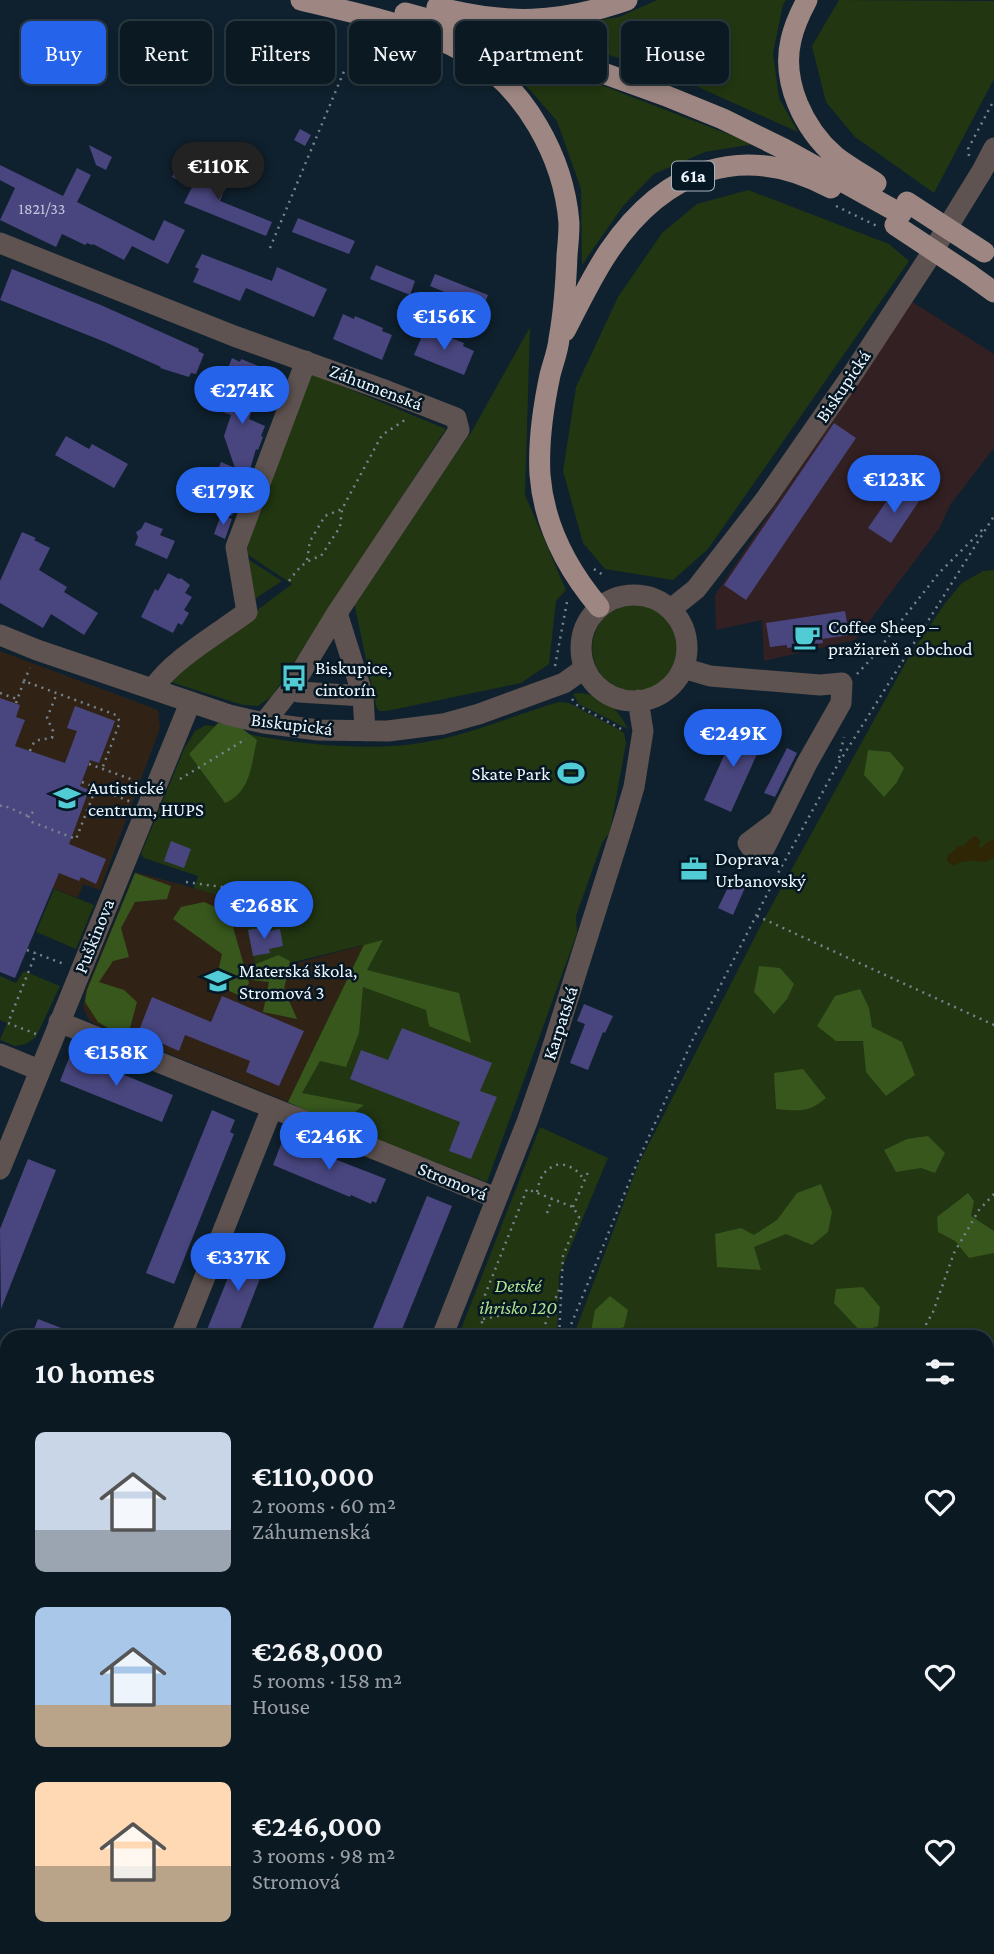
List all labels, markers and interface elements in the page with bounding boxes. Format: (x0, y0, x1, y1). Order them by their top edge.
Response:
chip: Buy (21, 21, 106, 84)
chip: Rent (120, 21, 212, 84)
chip: Filters (226, 21, 335, 84)
chip: New (349, 21, 441, 84)
chip: Apartment (455, 21, 607, 84)
chip: House (621, 21, 729, 84)
pin: €110K (169, 142, 267, 202)
text: €110K (188, 152, 248, 178)
road number: 61a (672, 162, 714, 190)
house number: 1821/33 (19, 200, 65, 217)
pin: €156K (395, 292, 493, 352)
text: €156K (413, 302, 475, 328)
street label: Biskupická (811, 346, 875, 426)
street label: Záhumenská (326, 360, 426, 414)
pin: €274K (193, 366, 291, 426)
text: €274K (210, 376, 274, 402)
pin: €123K (845, 456, 943, 515)
text: €123K (863, 465, 925, 491)
pin: €179K (174, 468, 272, 527)
text: €179K (192, 477, 254, 503)
place label: Coffee Sheep – pražiareň a obchod (828, 616, 972, 659)
cafe icon: Coffee Sheep – pražiareň a obchod (792, 622, 822, 652)
place label: Biskupice, cintorín (315, 657, 392, 700)
bus stop icon: Biskupice, cintorín (279, 663, 309, 693)
street label: Biskupická (250, 709, 334, 739)
pin: €249K (684, 710, 782, 769)
text: €249K (700, 719, 766, 745)
sports icon: Skate Park (556, 758, 586, 788)
place label: Skate Park (472, 763, 551, 784)
place label: Autistické centrum, HUPS (88, 777, 204, 820)
school or university icon: Autistické centrum, HUPS (52, 783, 82, 813)
place label: Doprava Urbanovský (715, 848, 806, 891)
office icon: Doprava Urbanovský (679, 854, 709, 884)
pin: €268K (215, 881, 313, 941)
text: €268K (230, 891, 298, 917)
street label: Puškinova (70, 896, 118, 976)
place label: Materská škola, Stromová 3 (239, 960, 357, 1003)
school or university icon: Materská škola, Stromová 3 (203, 966, 233, 996)
street label: Karpatská (538, 983, 582, 1063)
pin: €158K (67, 1028, 165, 1088)
text: €158K (84, 1038, 148, 1064)
pin: €246K (280, 1112, 378, 1172)
text: €246K (296, 1122, 362, 1148)
street label: Stromová (415, 1158, 491, 1204)
pin: €337K (189, 1234, 287, 1293)
text: €337K (207, 1243, 269, 1269)
park label: Detské ihrisko 120 (479, 1275, 557, 1318)
icon: filters (921, 1353, 959, 1391)
text: 10 homes (35, 1356, 155, 1389)
text: €110,000 (252, 1459, 374, 1492)
icon: home (91, 1460, 175, 1544)
icon: heart (921, 1483, 959, 1521)
text: 2 rooms · 60 m² (252, 1492, 396, 1518)
text: Záhumenská (252, 1518, 371, 1544)
text: €268,000 (252, 1634, 384, 1667)
icon: home (91, 1635, 175, 1719)
icon: heart (921, 1658, 959, 1696)
text: 5 rooms · 158 m² (252, 1667, 402, 1693)
text: House (252, 1693, 310, 1719)
text: €246,000 (252, 1809, 382, 1842)
icon: home (91, 1810, 175, 1894)
icon: heart (921, 1833, 959, 1871)
text: 3 rooms · 98 m² (252, 1842, 395, 1868)
text: Stromová (252, 1868, 340, 1894)

